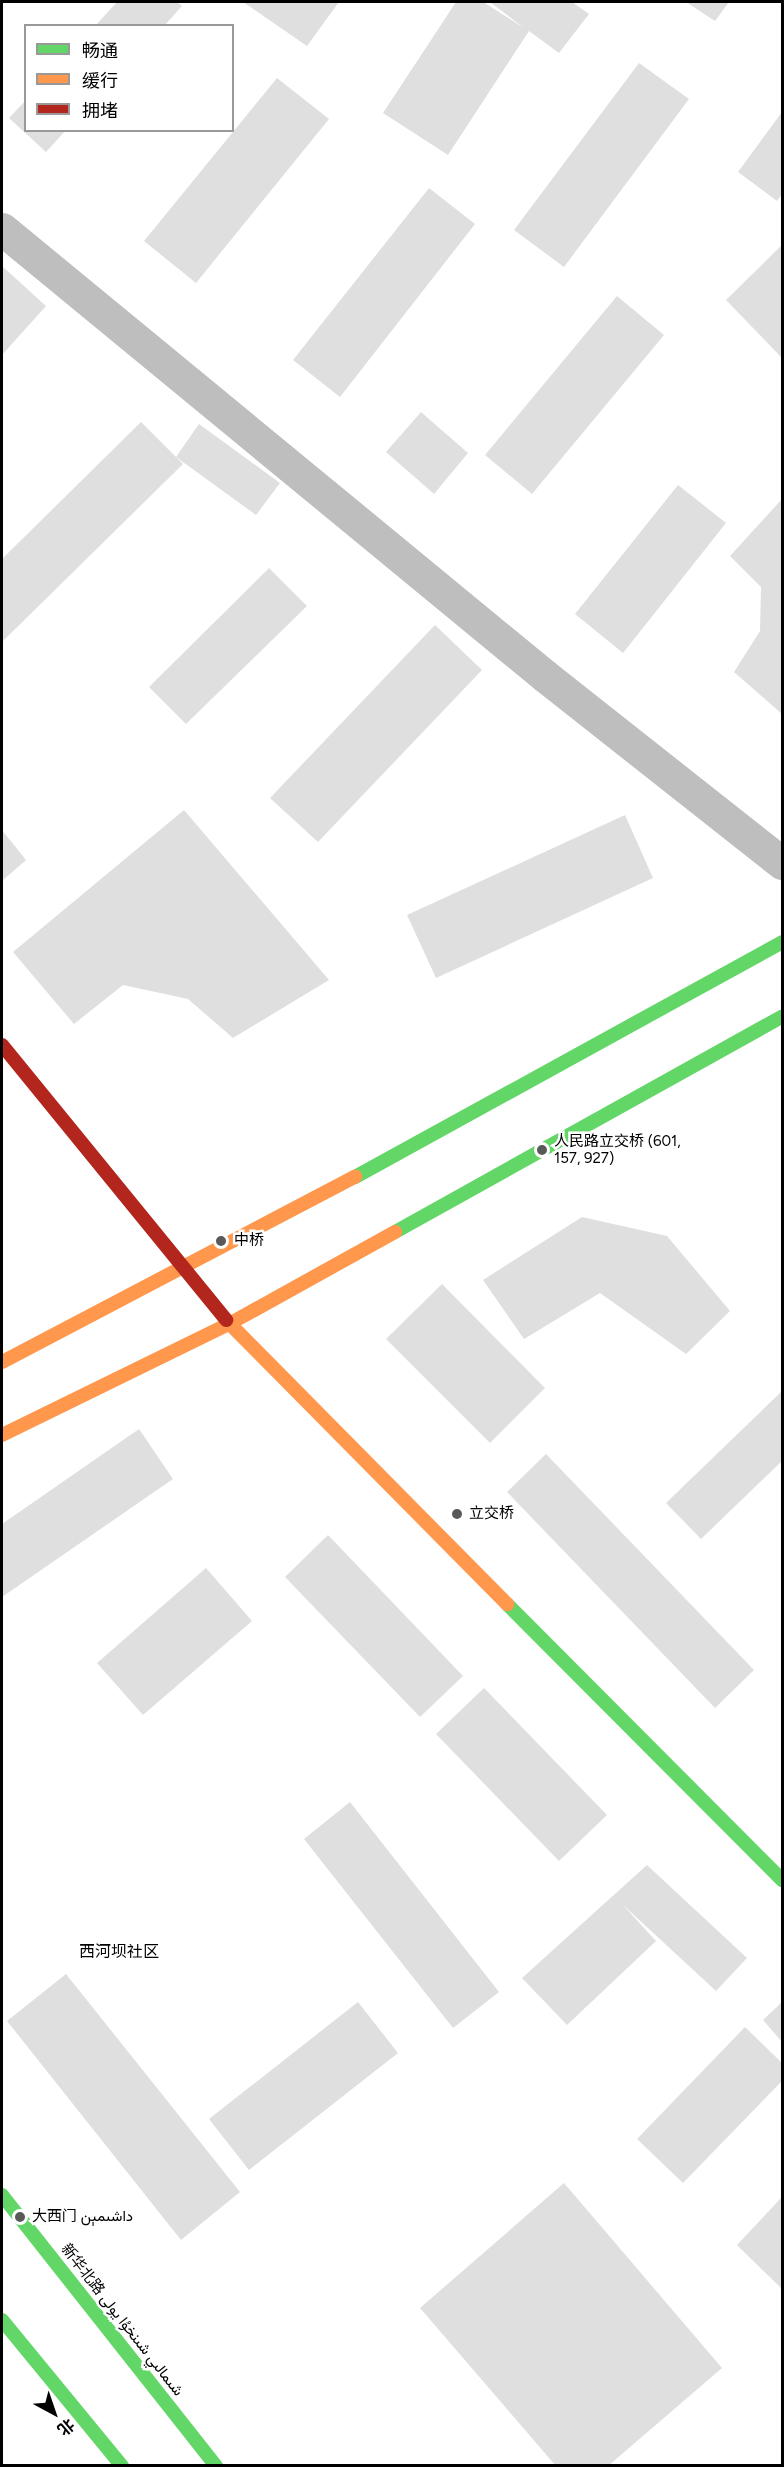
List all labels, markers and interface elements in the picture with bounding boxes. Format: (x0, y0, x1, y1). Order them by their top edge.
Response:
legend (24, 24, 234, 132)
text: 畅通 (82, 40, 118, 62)
text: 缓行 (82, 70, 118, 92)
text: 拥堵 (82, 100, 118, 122)
place label: 人民路立交桥 (601, 157, 927) (554, 1132, 681, 1167)
marker: 人民路立交桥 (601, 157, 927) (535, 1143, 549, 1157)
marker: 中桥 (212, 1232, 230, 1250)
place label: 中桥 (234, 1232, 264, 1250)
place label: 立交桥 (469, 1505, 514, 1523)
marker: 立交桥 (450, 1507, 464, 1521)
district label: 西河坝社区 (79, 1942, 159, 1962)
place label: 大西门 داشىمېن (32, 2208, 133, 2226)
marker: 大西门 داشىمېن (13, 2210, 27, 2224)
street label: 新华北路 شىمالىي شىنخۇا يولى (57, 2240, 187, 2400)
north arrow (24, 2383, 84, 2443)
text: 北 (54, 2415, 78, 2440)

